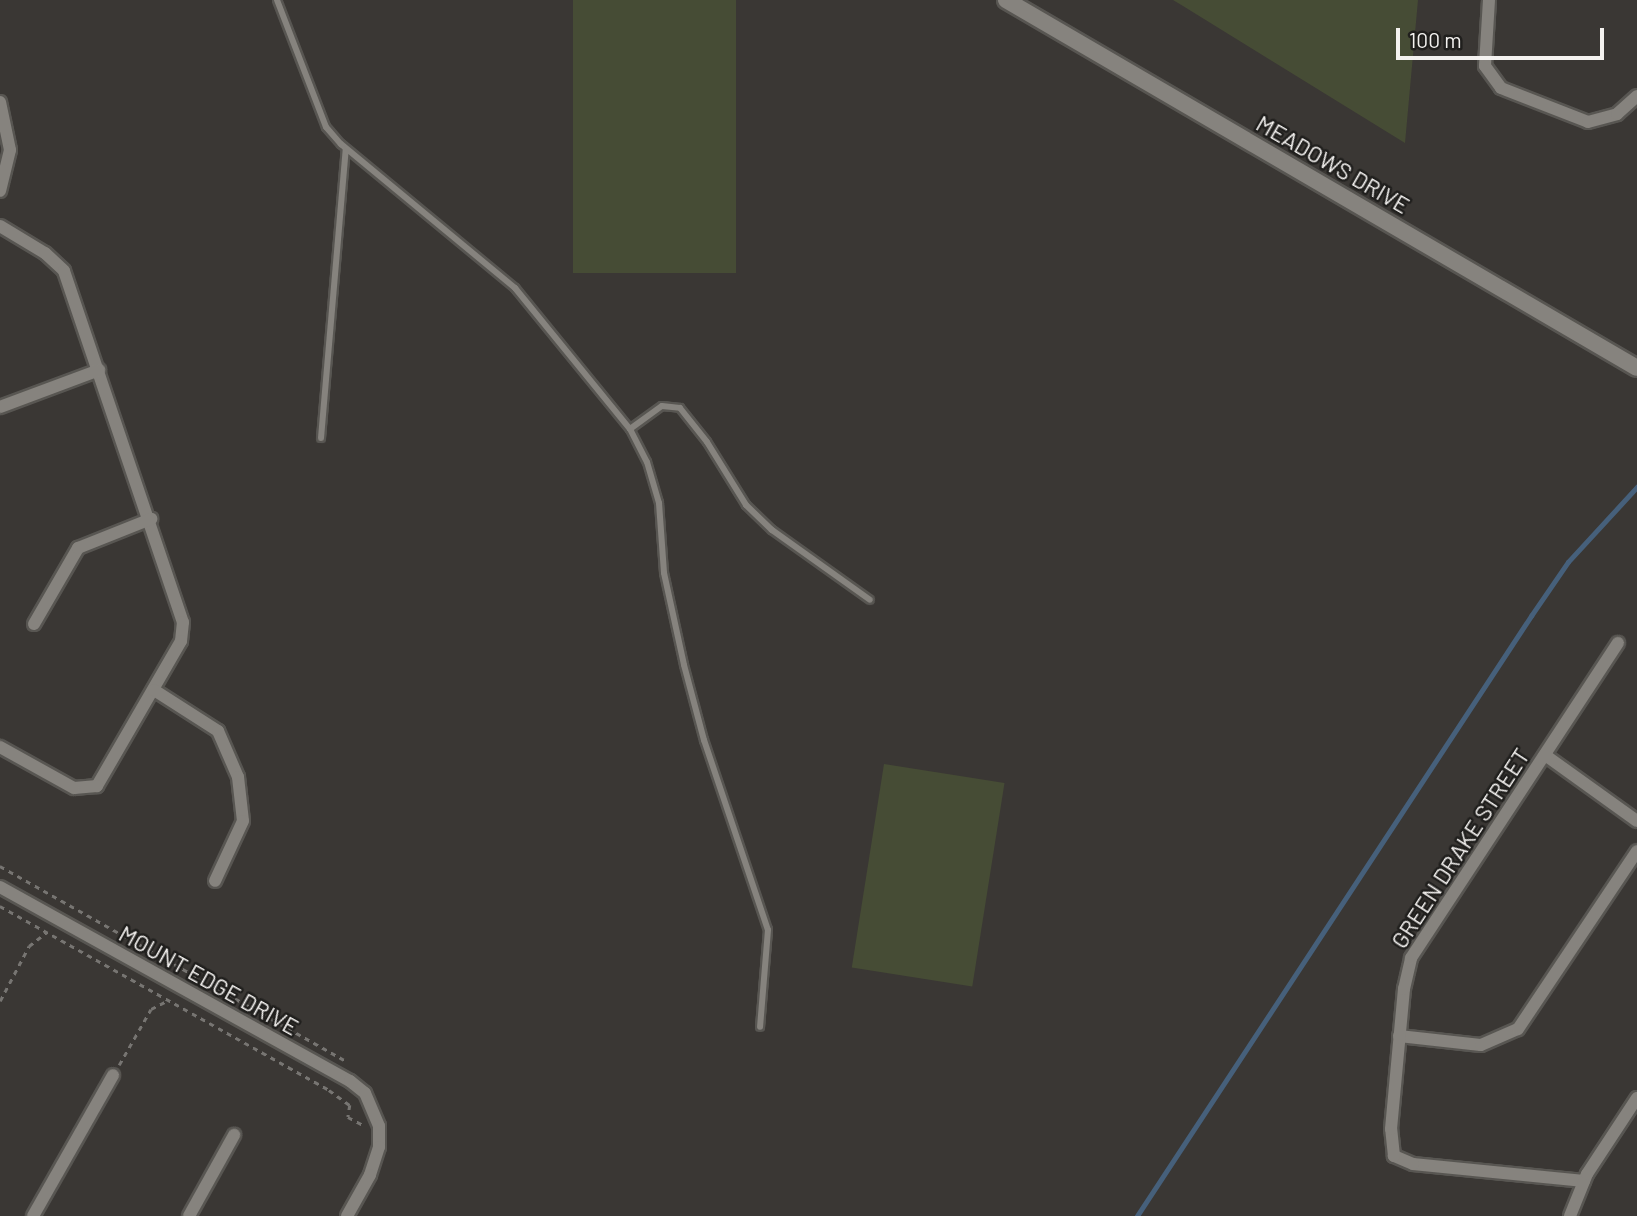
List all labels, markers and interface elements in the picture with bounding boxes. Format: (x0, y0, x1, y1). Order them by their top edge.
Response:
scale bar (1399, 14, 1607, 58)
text: 100 m (1409, 27, 1462, 52)
street label: MEADOWS DRIVE (1252, 109, 1414, 219)
street label: GREEN DRAKE STREET (1385, 743, 1535, 953)
street label: MOUNT EDGE DRIVE (114, 919, 304, 1041)

